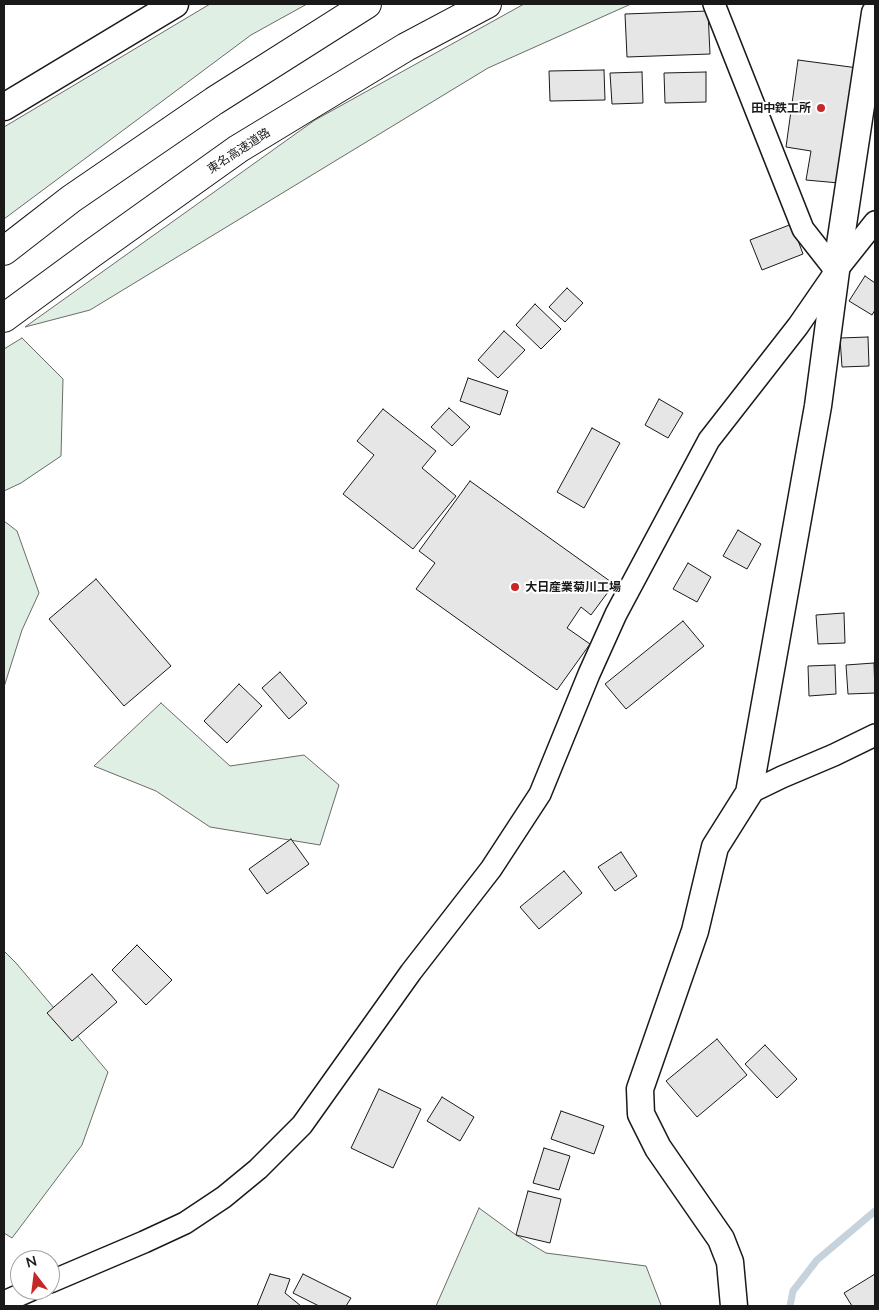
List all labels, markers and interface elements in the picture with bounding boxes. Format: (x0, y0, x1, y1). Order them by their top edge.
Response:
place label: 田中鉄工所 (751, 101, 811, 115)
marker: 田中鉄工所 (815, 102, 827, 114)
street label: 東名高速道路 (205, 125, 273, 177)
place label: 大日産業菊川工場 (525, 580, 621, 594)
marker: 大日産業菊川工場 (509, 581, 521, 593)
north arrow (10, 1250, 60, 1300)
text: N (24, 1251, 39, 1272)

